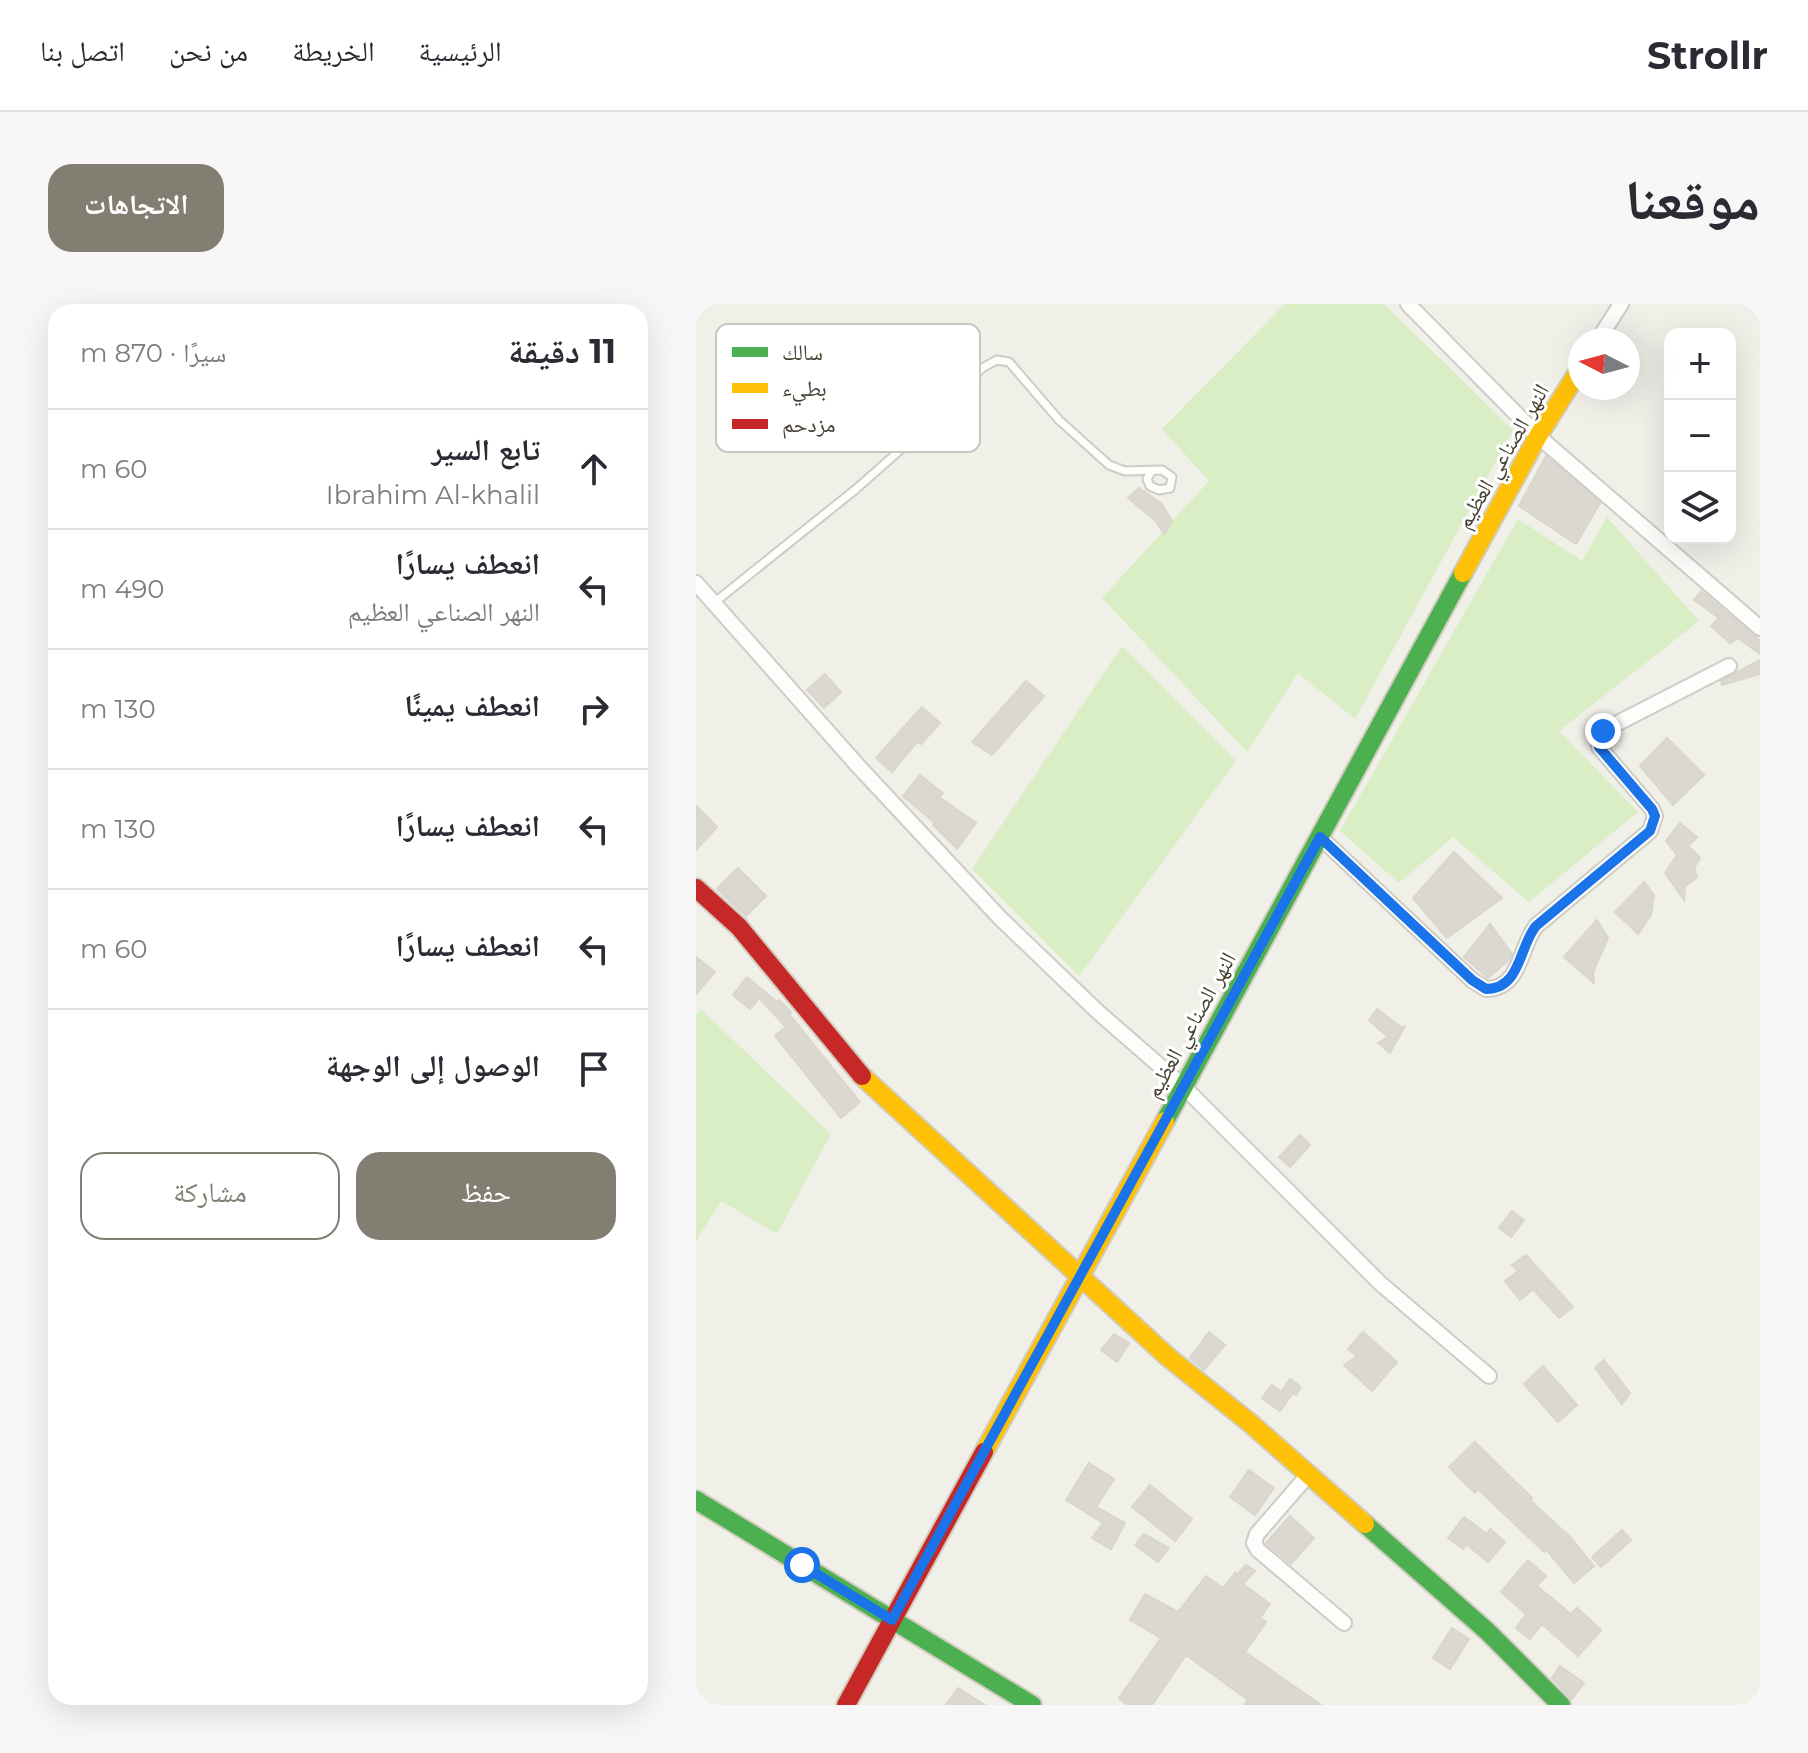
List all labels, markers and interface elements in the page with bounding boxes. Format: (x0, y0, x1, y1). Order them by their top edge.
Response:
text: Strollr (1647, 32, 1768, 79)
text: اتصل بنا (40, 34, 125, 68)
text: من نحن (169, 34, 248, 68)
text: الخريطة (292, 34, 375, 68)
text: الرئيسية (419, 34, 502, 68)
button: الاتجاهات (48, 164, 224, 252)
text: موقعنا (1625, 166, 1760, 234)
legend (716, 324, 980, 452)
north arrow (1568, 328, 1640, 400)
map controls (1664, 328, 1736, 544)
button: + (1664, 328, 1736, 400)
text: 11 دقيقة (508, 330, 616, 372)
text: سيرًا · 870 m (80, 337, 226, 369)
text: سالك (782, 339, 823, 366)
text: بطيء (782, 375, 827, 406)
street label: النهر الصناعي العظيم (1450, 379, 1558, 535)
button: − (1664, 400, 1736, 472)
text: مزدحم (782, 411, 836, 439)
text: تابع السير (431, 431, 540, 468)
icon: ahead (572, 447, 616, 491)
text: 60 m (80, 453, 147, 485)
button: layers (1664, 472, 1736, 544)
text: Ibrahim Al-khalil (326, 479, 540, 511)
text: انعطف يسارًا (395, 545, 540, 582)
icon: left (572, 567, 616, 611)
text: 490 m (80, 573, 164, 605)
text: النهر الصناعي العظيم (348, 596, 540, 628)
text: انعطف يمينًا (404, 687, 540, 724)
icon: right (572, 687, 616, 731)
text: 130 m (80, 693, 156, 725)
route end (1585, 713, 1621, 749)
text: انعطف يسارًا (395, 807, 540, 844)
icon: left (572, 807, 616, 851)
text: 130 m (80, 813, 156, 845)
text: انعطف يسارًا (395, 927, 540, 964)
icon: left (572, 927, 616, 971)
text: 60 m (80, 933, 147, 965)
street label: النهر الصناعي العظيم (1139, 948, 1245, 1105)
text: الوصول إلى الوجهة (326, 1047, 540, 1084)
icon: arrive (572, 1047, 616, 1091)
button: مشاركة (80, 1152, 340, 1240)
button: حفظ (356, 1152, 616, 1240)
route start (784, 1547, 820, 1583)

